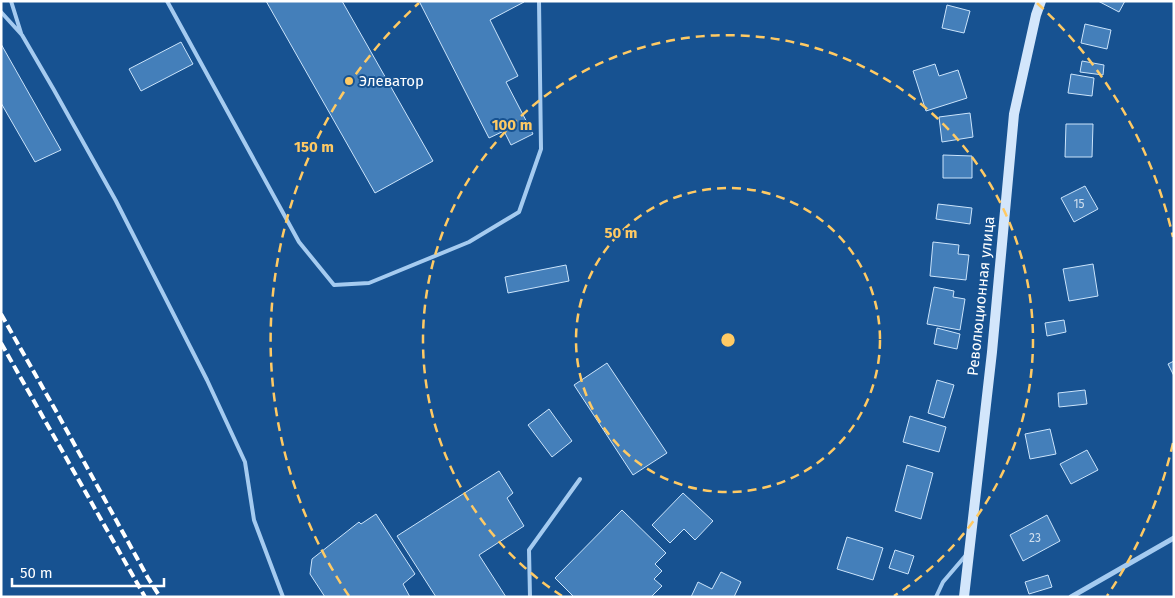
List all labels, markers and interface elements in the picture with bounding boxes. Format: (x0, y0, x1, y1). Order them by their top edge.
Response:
place label: Элеватор (359, 72, 424, 90)
marker: Элеватор (343, 75, 355, 87)
text: 100 m (492, 116, 532, 134)
text: 150 m (294, 138, 334, 156)
house number: 15 (1073, 197, 1085, 211)
street label: Революционная улица (964, 215, 998, 377)
text: 50 m (604, 224, 638, 242)
centre of rings (719, 331, 737, 349)
house number: 23 (1029, 531, 1041, 545)
scale bar (12, 556, 165, 588)
text: 50 m (20, 564, 53, 582)

